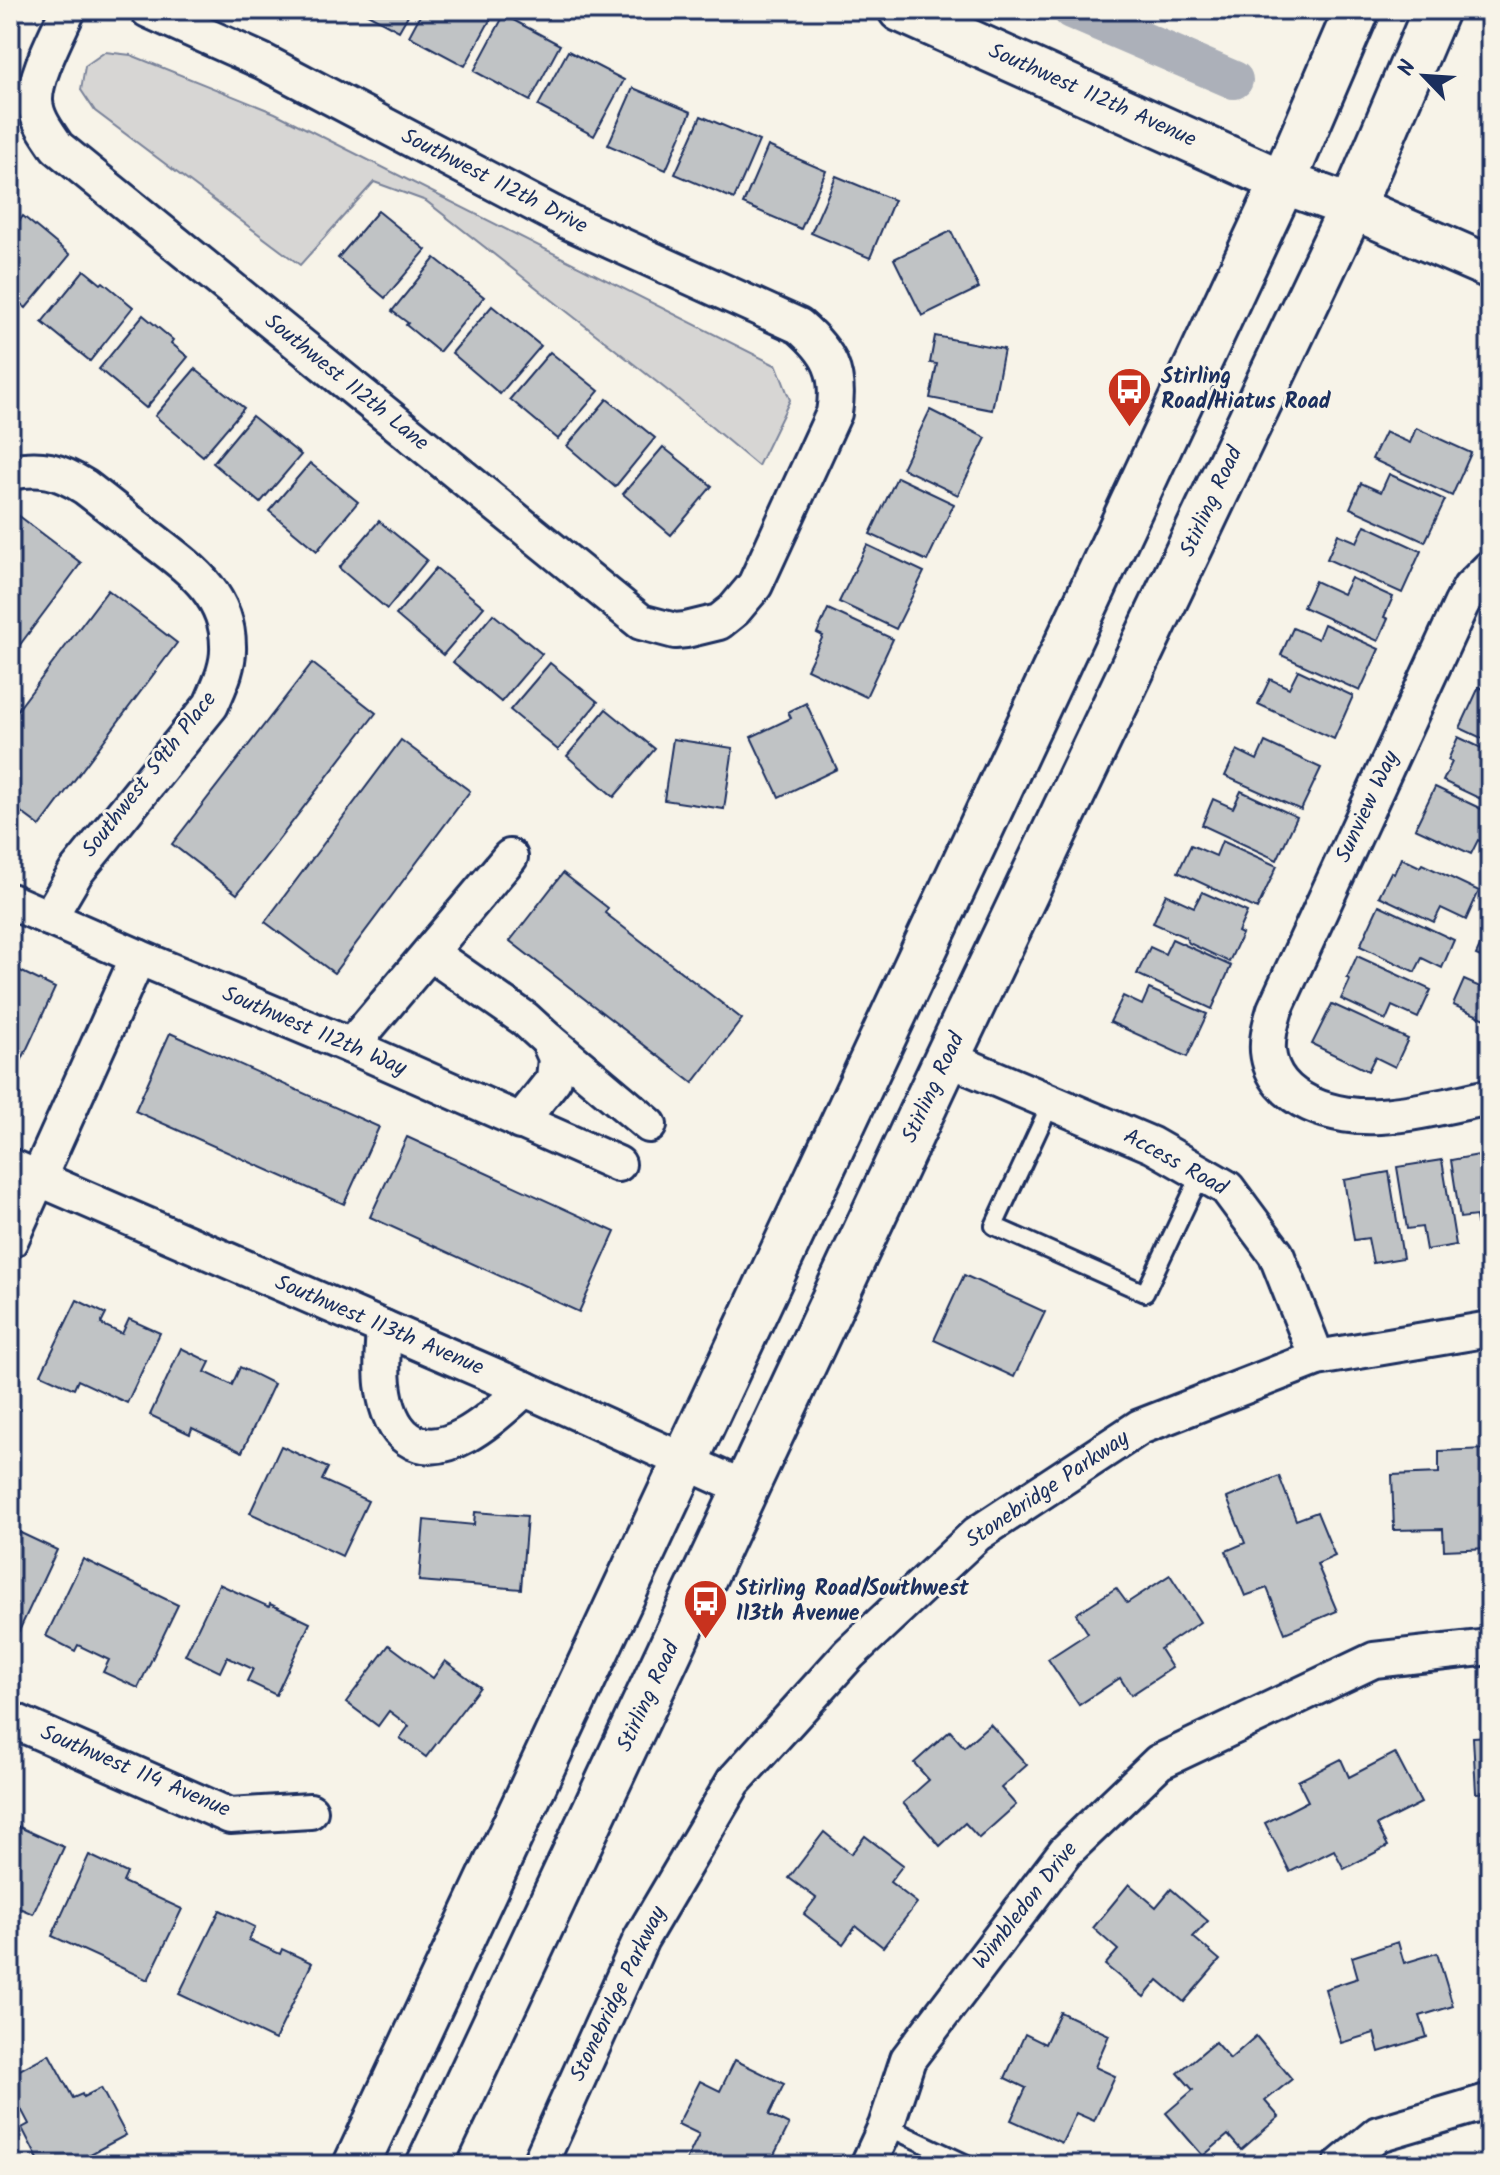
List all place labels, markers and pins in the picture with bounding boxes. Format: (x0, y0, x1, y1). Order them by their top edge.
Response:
place label: Stirling Road/Hiatus Road (1161, 360, 1332, 420)
bus stop icon: Stirling Road/Hiatus Road (1106, 366, 1154, 429)
place label: Stirling Road/Southwest 113th Avenue (736, 1572, 970, 1632)
bus stop icon: Stirling Road/Southwest 113th Avenue (681, 1578, 729, 1641)

